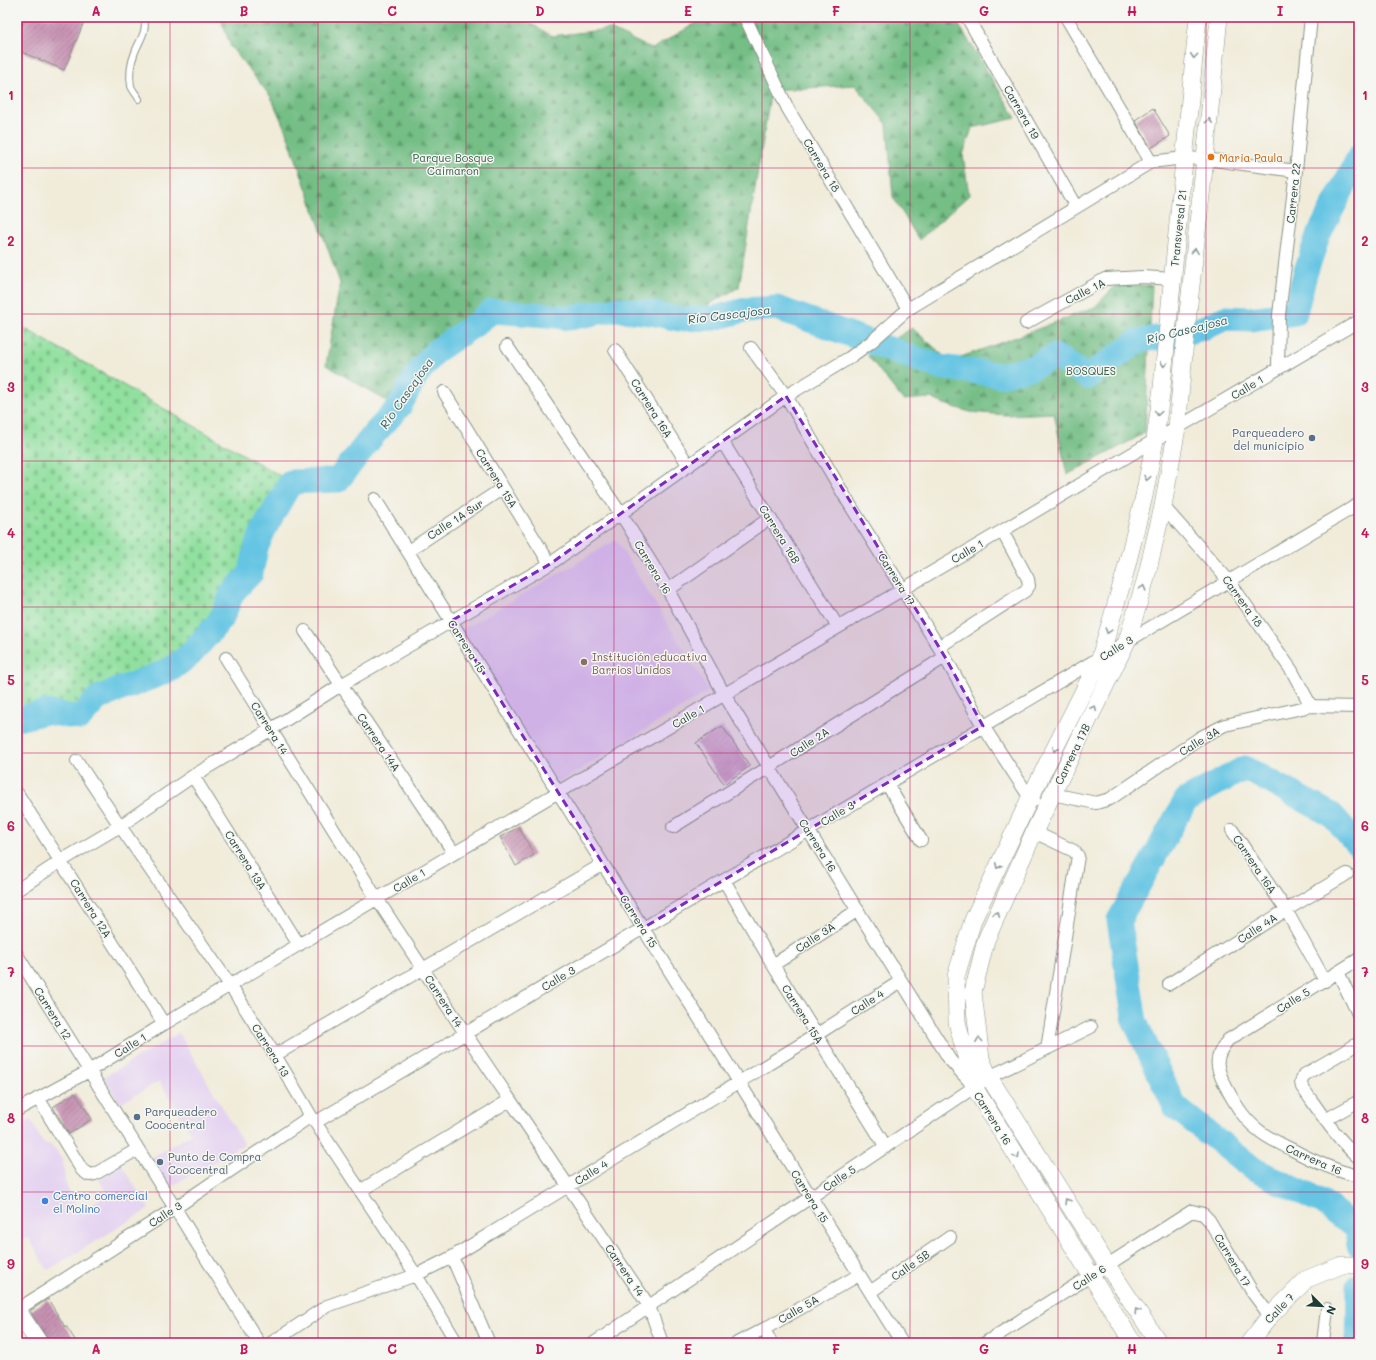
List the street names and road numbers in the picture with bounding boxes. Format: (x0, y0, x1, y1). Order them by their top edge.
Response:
street label: Carrera 19 (1001, 82, 1044, 142)
street label: Carrera 18 (800, 135, 844, 195)
street label: Carrera 22 (1282, 162, 1304, 224)
street label: Transversal 21 (1166, 189, 1190, 267)
street label: Calle 1A (1062, 275, 1108, 307)
street label: Calle 1 (1228, 371, 1266, 403)
street label: Carrera 16A (628, 375, 676, 441)
street label: Carrera 15A (473, 445, 521, 511)
street label: Calle 1A Sur (424, 495, 486, 543)
street label: Carrera 16B (756, 502, 804, 566)
street label: Calle 1 (948, 536, 986, 566)
street label: Carrera 16 (631, 537, 675, 597)
street label: Carrera 17 (875, 550, 919, 608)
street label: Carrera 18 (1219, 572, 1267, 630)
street label: Carrera 15 (445, 617, 489, 675)
street label: Calle 3 (1096, 632, 1136, 664)
street label: Carrera 14 (248, 699, 292, 758)
street label: Calle 1 (669, 701, 707, 731)
street label: Carrera 14A (354, 710, 404, 774)
street label: Carrera 17B (1051, 721, 1093, 787)
street label: Calle 3A (1176, 723, 1222, 759)
street label: Calle 2A (786, 724, 832, 760)
street label: Calle 3 (817, 797, 857, 829)
street label: Carrera 16 (796, 816, 840, 874)
street label: Carrera 13A (222, 827, 270, 893)
street label: Carrera 16A (1230, 832, 1280, 896)
street label: Calle 1 (390, 864, 428, 896)
street label: Carrera 12A (67, 876, 115, 940)
street label: Carrera 15 (617, 892, 661, 950)
street label: Calle 4A (1234, 910, 1280, 946)
street label: Calle 3A (792, 919, 838, 955)
street label: Calle 3 (538, 962, 578, 994)
street label: Carrera 14 (421, 972, 467, 1031)
street label: Carrera 15A (779, 981, 827, 1047)
street label: Carrera 12 (31, 984, 75, 1042)
street label: Calle 5 (1273, 984, 1313, 1016)
street label: Calle 4 (847, 985, 887, 1018)
street label: Carrera 13 (249, 1021, 294, 1080)
street label: Calle 1 (111, 1029, 149, 1061)
street label: Carrera 16 (971, 1089, 1015, 1147)
street label: Carrera 16 (1284, 1140, 1344, 1178)
street label: Calle 4 (571, 1156, 611, 1188)
street label: Calle 5 (819, 1161, 859, 1195)
street label: Carrera 15 (788, 1167, 832, 1225)
street label: Calle 3 (145, 1197, 185, 1230)
street label: Carrera 17 (1211, 1231, 1255, 1289)
street label: Carrera 14 (602, 1241, 648, 1299)
street label: Calle 5B (888, 1246, 932, 1284)
street label: Calle 6 (1069, 1261, 1109, 1293)
street label: Calle 7 (1261, 1290, 1297, 1326)
street label: Calle 5A (775, 1291, 821, 1327)

